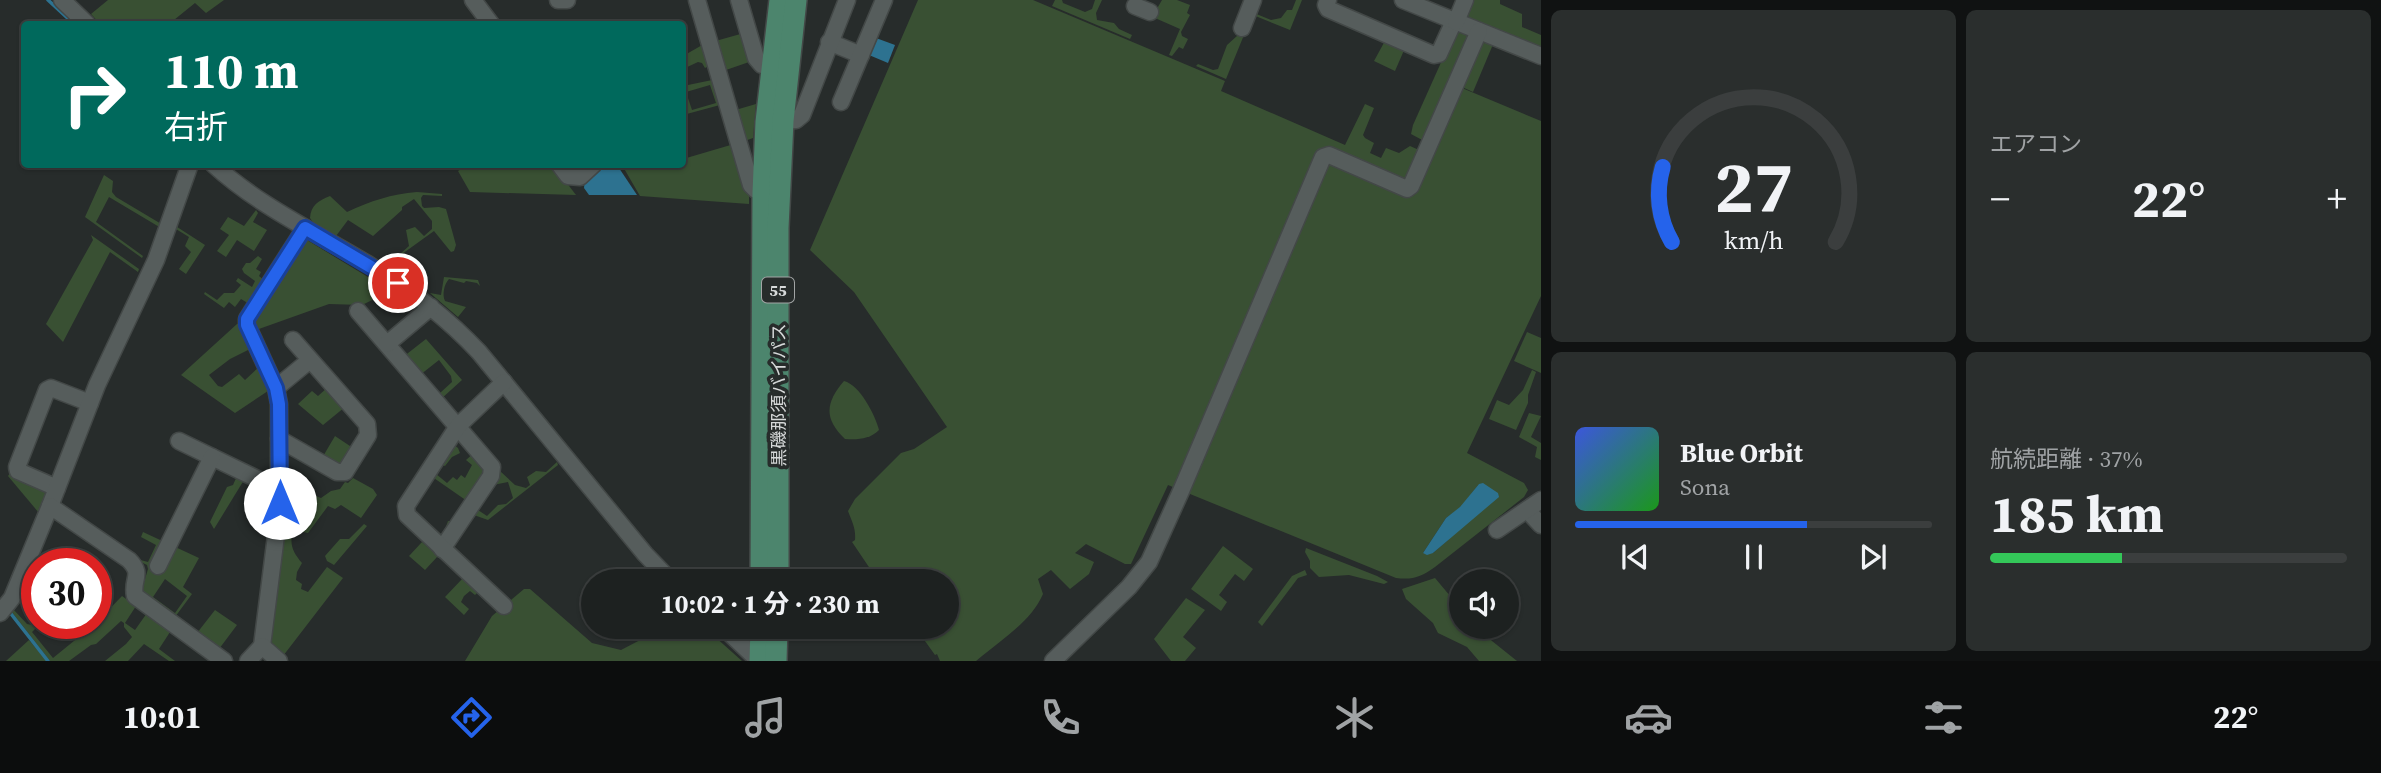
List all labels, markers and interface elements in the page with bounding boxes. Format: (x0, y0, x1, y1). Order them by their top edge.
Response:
text: 110 m (164, 37, 299, 104)
icon: right (49, 49, 140, 140)
text: 右折 (164, 105, 228, 149)
text: エアコン (1990, 128, 2082, 160)
text: 27 (1714, 137, 1793, 236)
text: 22° (2132, 163, 2205, 234)
text: − (1990, 173, 2010, 225)
text: + (2327, 173, 2347, 225)
text: km/h (1724, 223, 1783, 257)
pin (368, 253, 428, 313)
icon: arrive (379, 264, 417, 302)
road number: 55 (762, 278, 794, 302)
street label: 黒磯那須バイパス (766, 323, 791, 467)
text: Blue Orbit (1680, 435, 1803, 471)
text: 航続距離 · 37% (1990, 443, 2143, 475)
position arrow (243, 466, 317, 540)
text: Sona (1680, 471, 1730, 503)
text: 185 km (1990, 478, 2164, 549)
icon: previous (1616, 538, 1654, 576)
icon: pause (1735, 538, 1773, 576)
icon: next (1854, 538, 1892, 576)
speed limit sign: 30 (21, 548, 112, 639)
map controls (1449, 569, 1519, 639)
button: sound (1449, 569, 1519, 639)
text: 10:02 · 1 分 · 230 m (660, 586, 880, 622)
icon: directions (447, 693, 496, 742)
icon: music (741, 693, 790, 742)
icon: phone (1036, 693, 1085, 742)
icon: climate (1330, 693, 1379, 742)
icon: car (1624, 693, 1673, 742)
icon: filters (1919, 693, 1968, 742)
text: 10:01 (123, 695, 202, 739)
text: 22° (2213, 695, 2258, 739)

